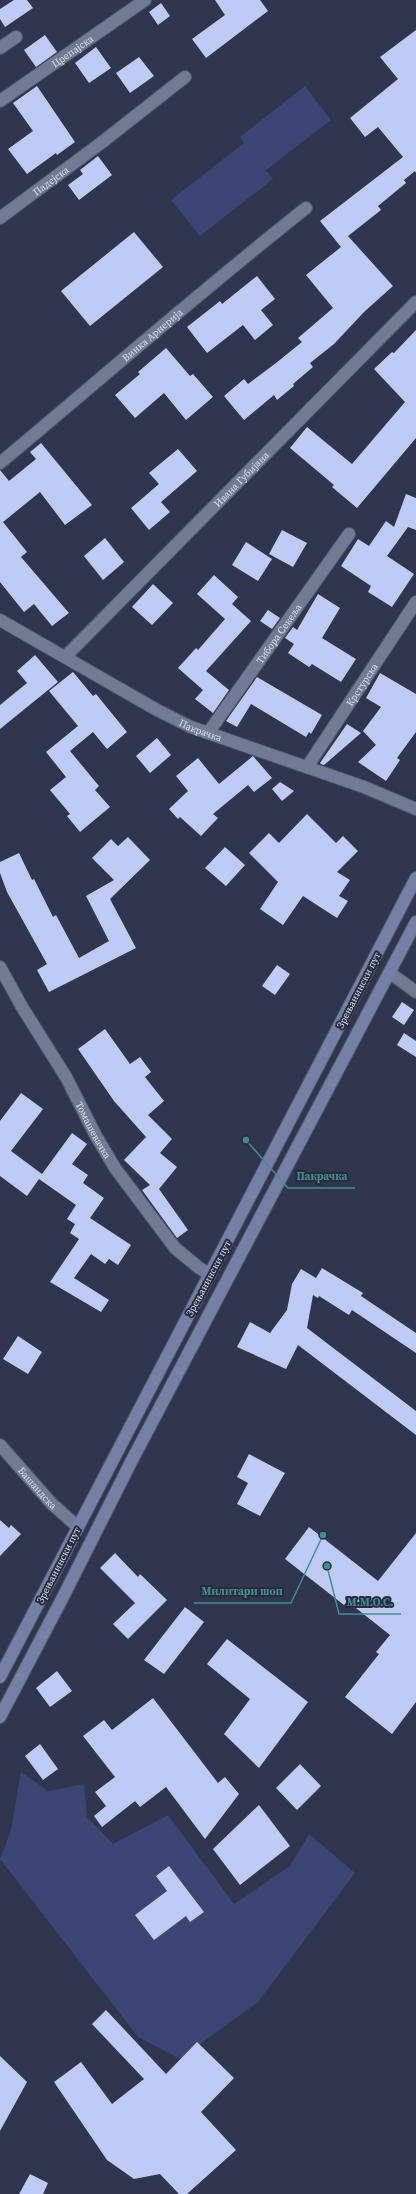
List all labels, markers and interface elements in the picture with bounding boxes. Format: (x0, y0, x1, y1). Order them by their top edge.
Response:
street label: Црепајска (49, 32, 97, 70)
street label: Падејска (30, 163, 72, 198)
street label: Винка Арнерија (119, 305, 186, 364)
street label: Ивана Губијана (211, 448, 272, 510)
street label: Тибора Секеља (253, 600, 305, 666)
street label: Крстурска (343, 660, 381, 709)
street label: Пакрачка (177, 716, 224, 745)
street label: Зрењанински пут (334, 949, 384, 1031)
street label: Томашевачка (73, 1099, 114, 1162)
callout: Пакрачка (288, 1165, 355, 1188)
text: Пакрачка (297, 1169, 348, 1184)
street label: Зрењанински пут (183, 1237, 234, 1318)
street label: Башаидска (15, 1464, 60, 1513)
street label: Зрењанински пут (34, 1524, 84, 1606)
callout: Милитари шоп (194, 1580, 291, 1603)
text: Милитари шоп (201, 1584, 283, 1599)
callout: M.M.O.C. (339, 1591, 401, 1614)
text: M.M.O.C. (347, 1595, 393, 1610)

